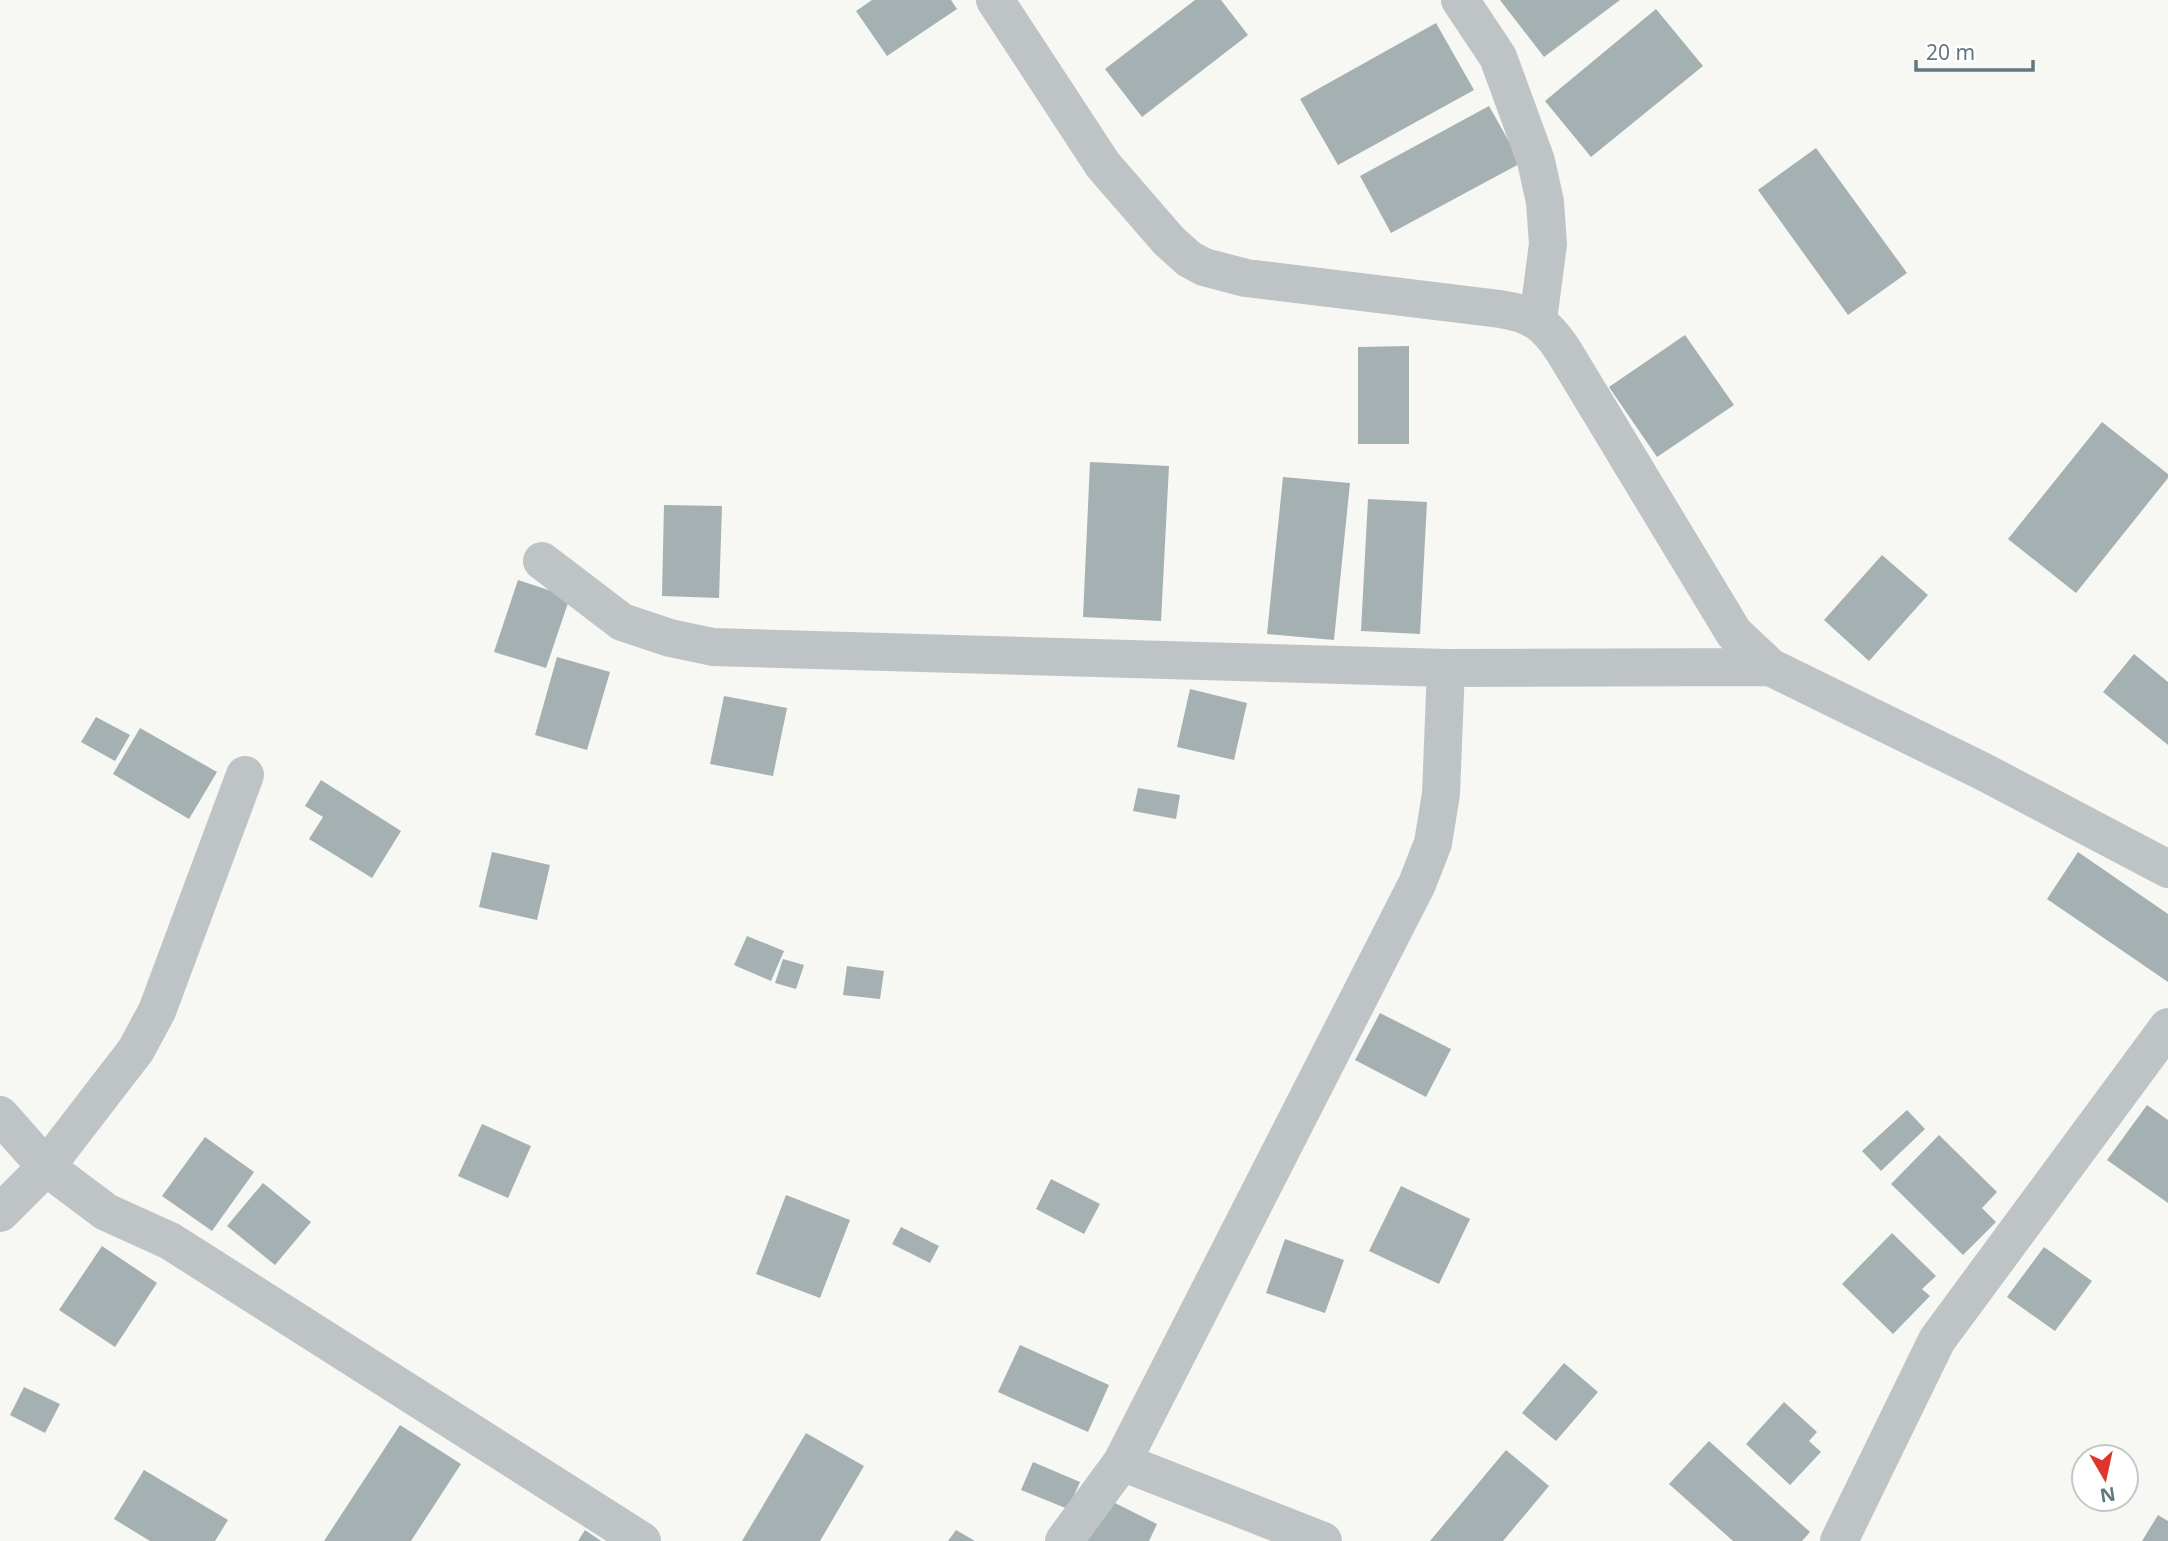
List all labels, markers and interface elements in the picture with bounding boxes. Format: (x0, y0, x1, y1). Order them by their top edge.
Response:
scale bar (1916, 28, 2033, 72)
text: 20 m (1926, 38, 1975, 66)
north arrow (2070, 1443, 2140, 1513)
text: N (2098, 1481, 2117, 1509)

